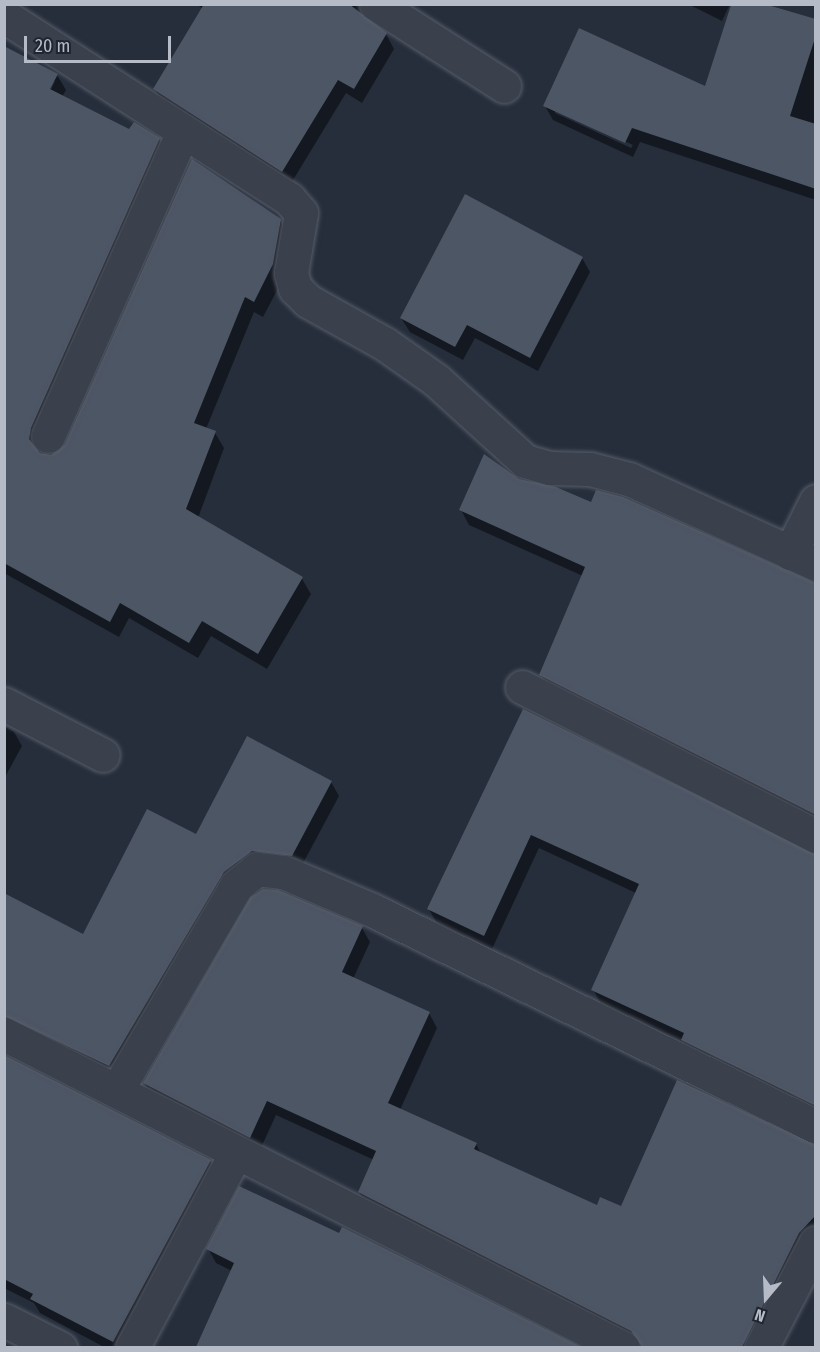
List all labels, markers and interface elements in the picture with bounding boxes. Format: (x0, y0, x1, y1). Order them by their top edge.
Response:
scale bar (27, 24, 174, 62)
text: 20 m (35, 35, 70, 57)
north arrow (736, 1268, 796, 1328)
text: N (752, 1305, 768, 1326)

